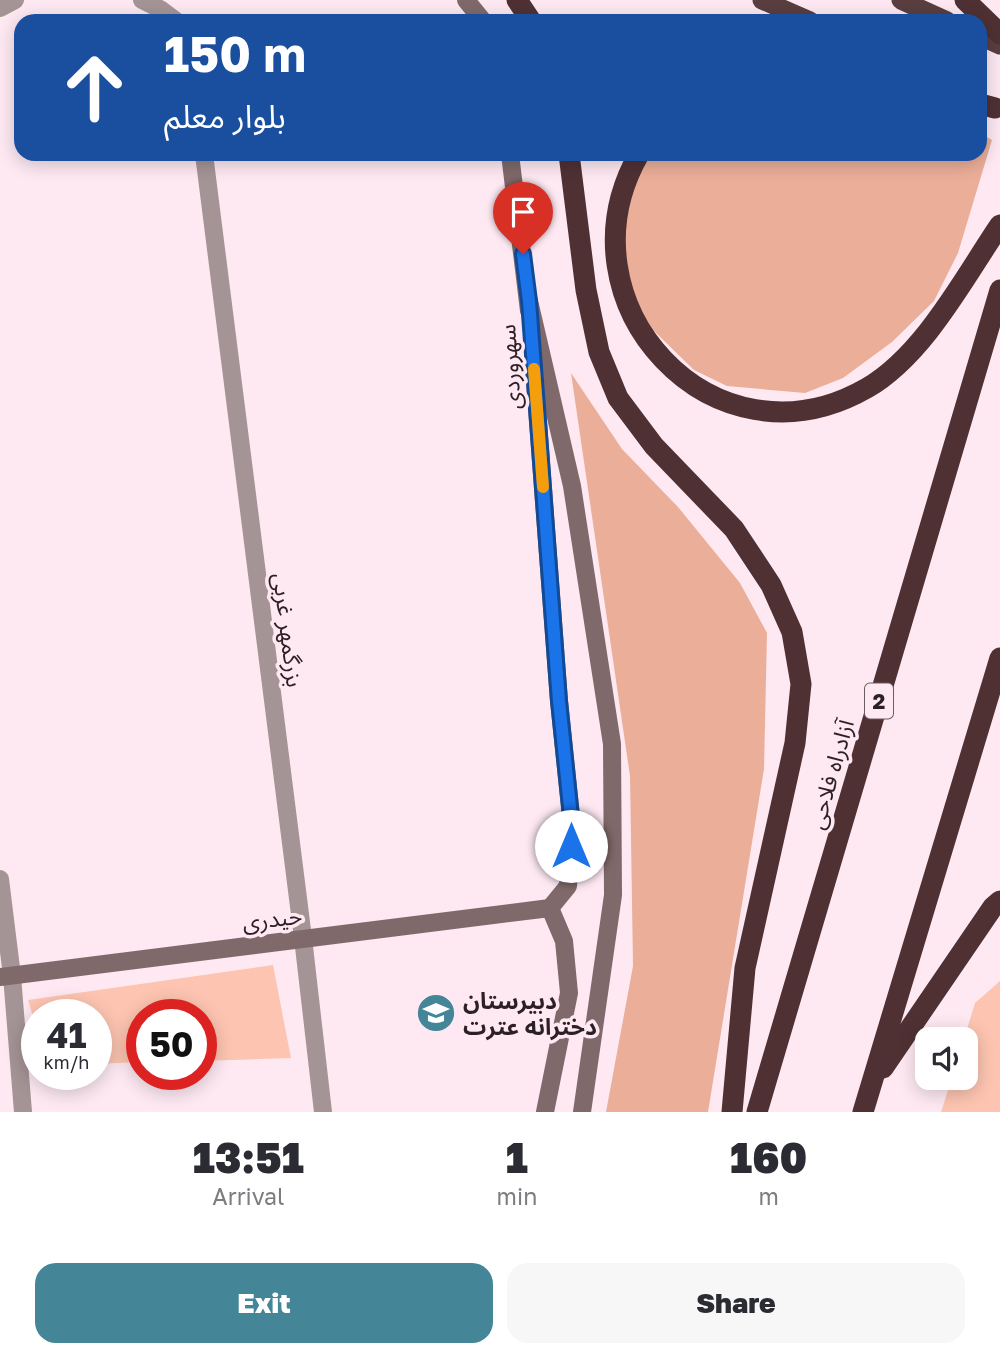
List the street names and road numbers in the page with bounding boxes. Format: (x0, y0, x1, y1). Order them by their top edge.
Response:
street label: سهروردی (492, 323, 527, 411)
street label: بزرگمهر غربی (267, 571, 310, 689)
road number: 2 (865, 684, 893, 718)
street label: آزادراه فلاحی (801, 715, 860, 832)
street label: حیدری (240, 900, 304, 937)

